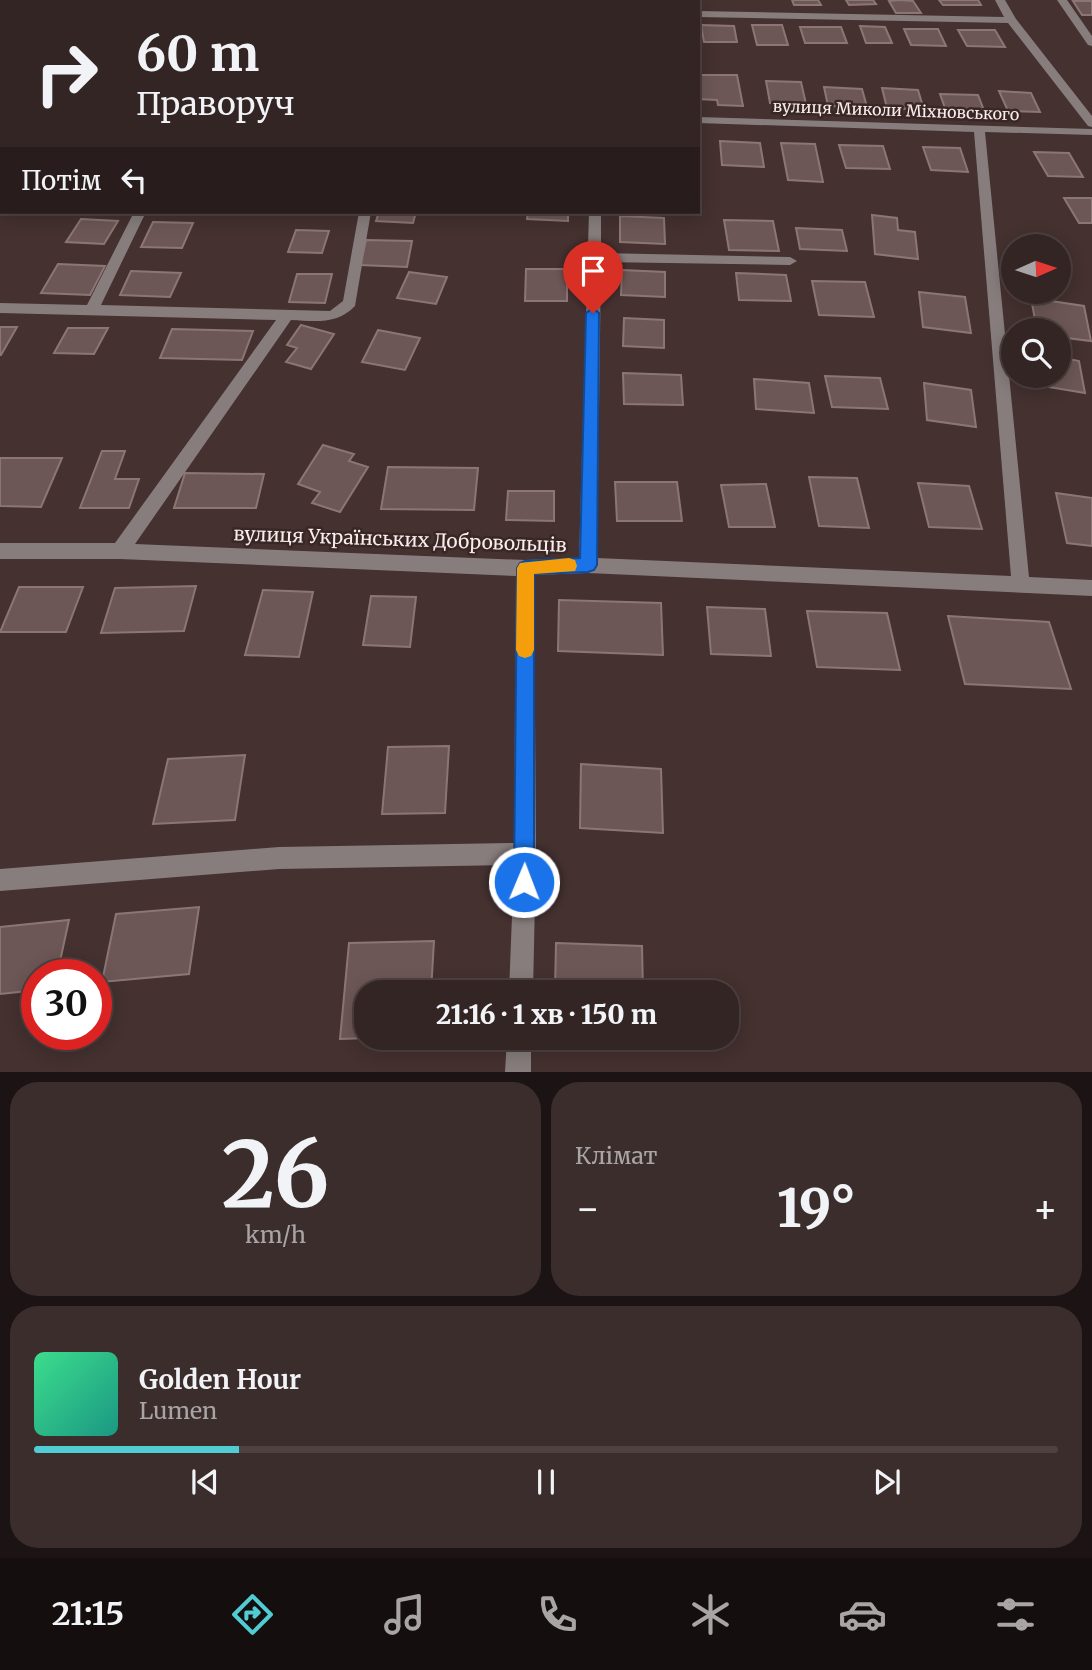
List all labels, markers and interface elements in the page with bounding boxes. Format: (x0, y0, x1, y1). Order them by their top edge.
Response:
text: 60 m (136, 23, 259, 84)
icon: right (21, 28, 112, 119)
text: Праворуч (136, 84, 295, 124)
street label: вулиця Миколи Міхновського (772, 96, 1020, 124)
icon: left (115, 161, 153, 199)
text: Потім (21, 164, 101, 197)
north arrow (1001, 234, 1071, 304)
map controls (1001, 234, 1071, 388)
pin (563, 241, 623, 313)
icon: arrive (574, 252, 612, 290)
button: search (1001, 318, 1071, 388)
street label: вулиця Українських Добровольців (233, 521, 567, 557)
position arrow (487, 845, 561, 919)
speed limit sign: 30 (21, 959, 112, 1050)
text: 21:16 · 1 хв · 150 m (436, 998, 657, 1031)
text: 26 (222, 1117, 329, 1232)
text: Клімат (575, 1141, 657, 1170)
text: 19° (777, 1176, 856, 1241)
text: − (575, 1185, 600, 1232)
text: + (1033, 1185, 1058, 1232)
text: km/h (245, 1220, 306, 1249)
text: Golden Hour (139, 1363, 301, 1396)
text: Lumen (139, 1396, 217, 1425)
icon: previous (186, 1463, 224, 1501)
icon: pause (527, 1463, 565, 1501)
icon: next (868, 1463, 906, 1501)
icon: directions (228, 1590, 277, 1639)
icon: music (380, 1590, 429, 1639)
icon: phone (533, 1590, 582, 1639)
icon: climate (686, 1590, 735, 1639)
icon: car (838, 1590, 887, 1639)
icon: filters (991, 1590, 1040, 1639)
text: 21:15 (52, 1594, 124, 1634)

